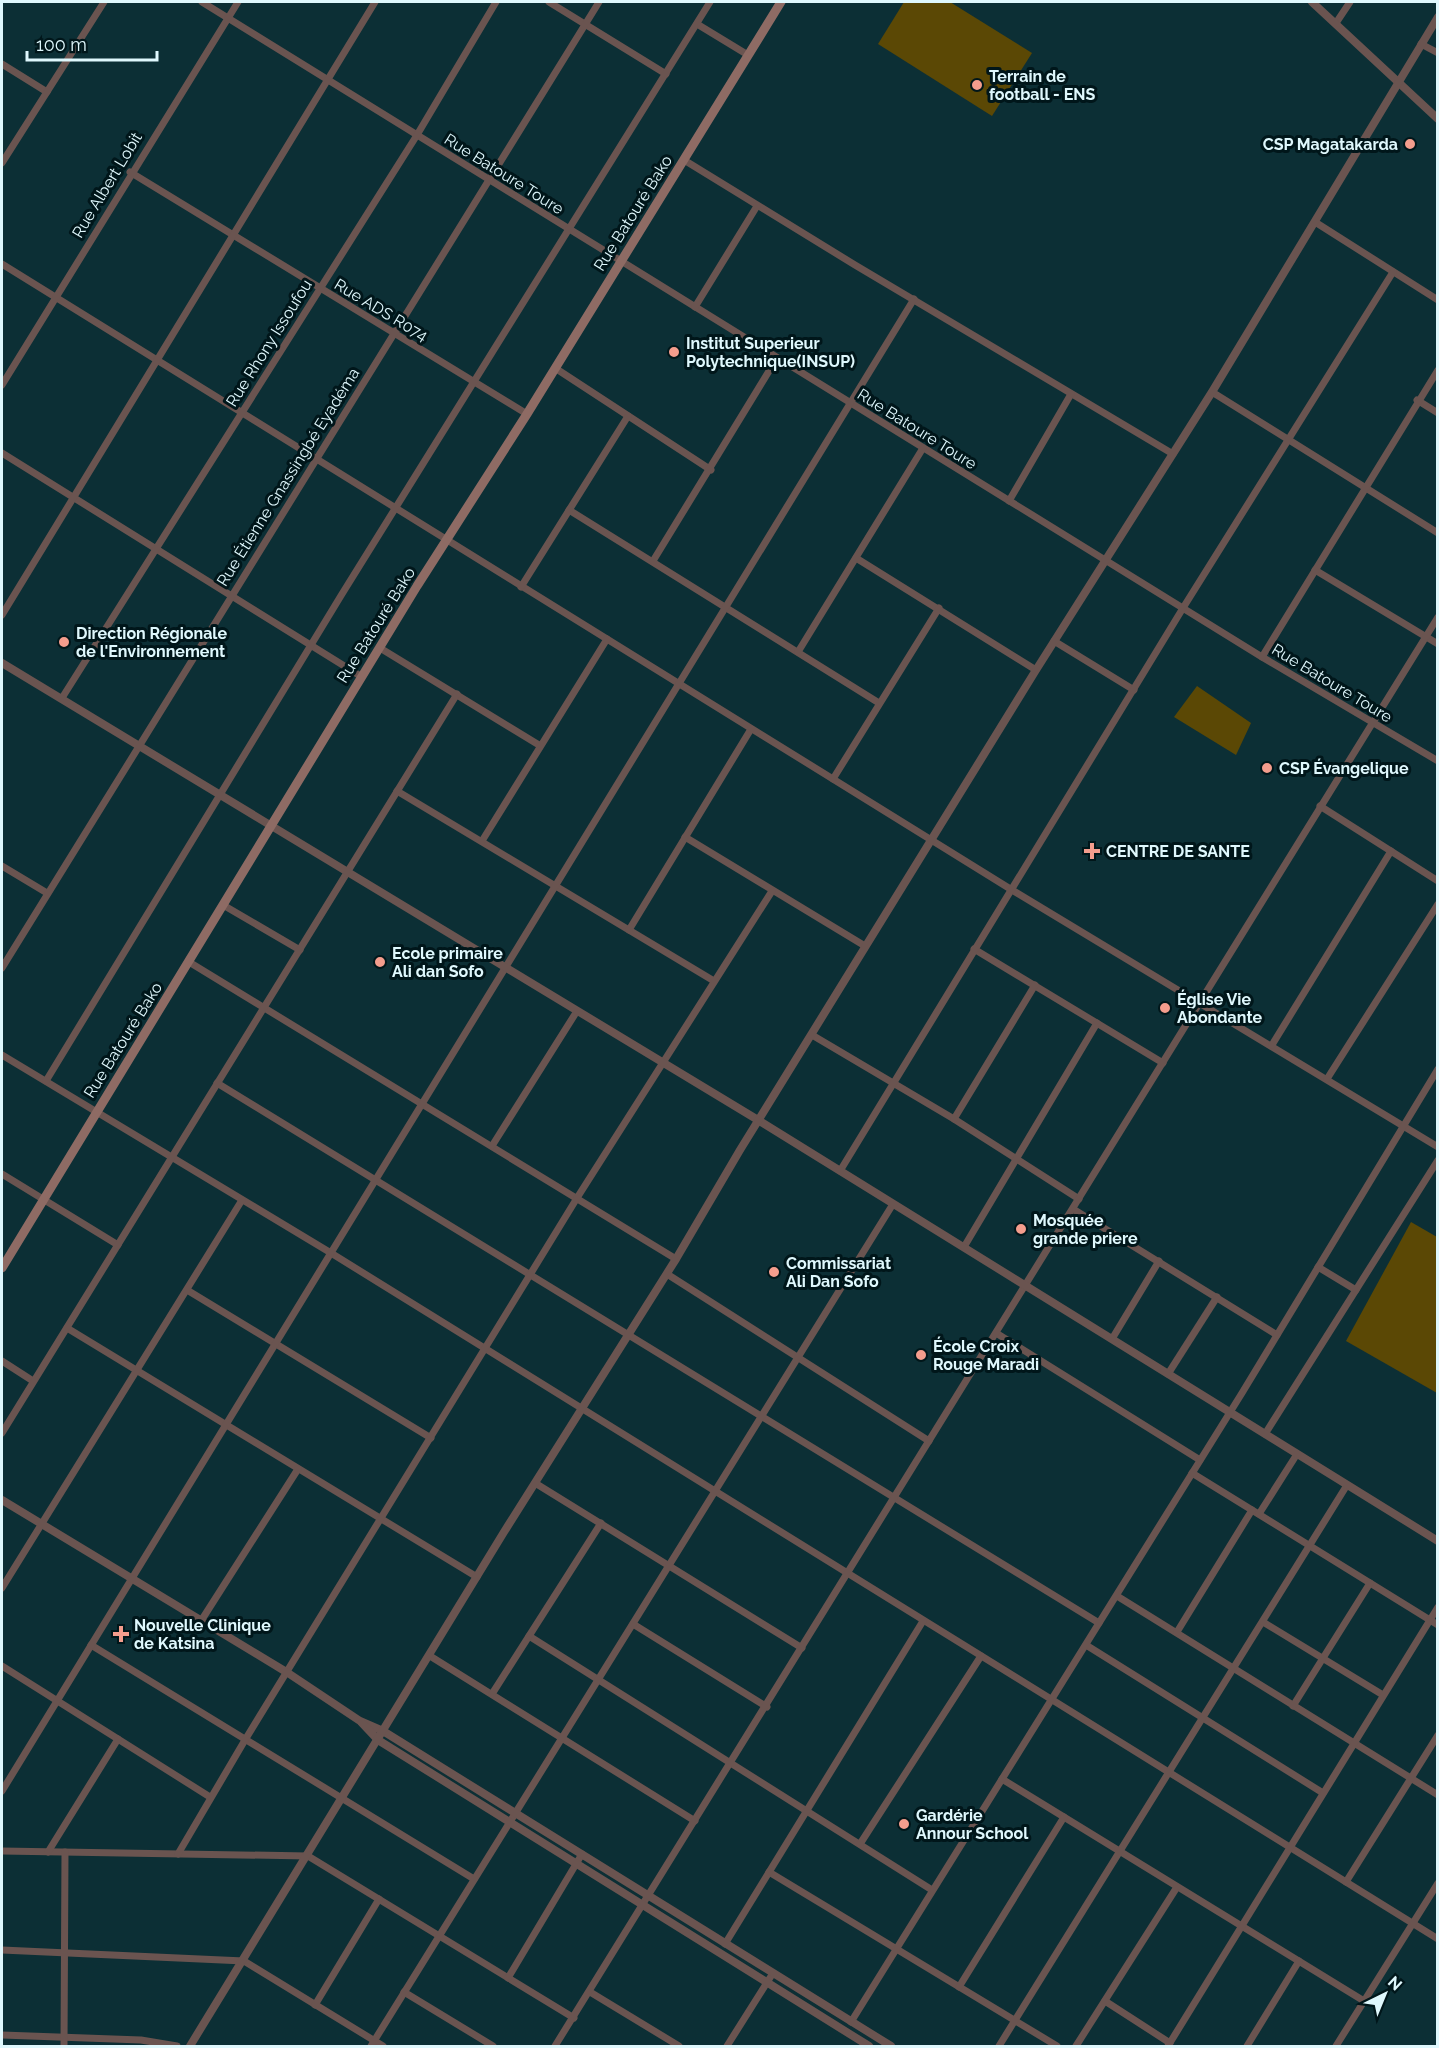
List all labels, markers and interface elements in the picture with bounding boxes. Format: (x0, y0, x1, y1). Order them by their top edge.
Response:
scale bar (27, 24, 158, 62)
text: 100 m (36, 34, 87, 55)
place label: Terrain de football - ENS (989, 67, 1095, 104)
marker: Terrain de football - ENS (970, 78, 984, 92)
street label: Rue Albert Lobit (68, 128, 146, 241)
street label: Rue Batoure Toure (441, 130, 567, 218)
place label: CSP Magatakarda (1263, 135, 1398, 154)
marker: CSP Magatakarda (1403, 137, 1417, 151)
street label: Rue Batouré Bako (590, 152, 676, 274)
street label: Rue ADS R074 (331, 275, 431, 345)
street label: Rue Rhony Issoufou (222, 276, 316, 410)
place label: Institut Superieur Polytechnique(INSUP) (686, 334, 855, 371)
marker: Institut Superieur Polytechnique(INSUP) (667, 345, 681, 359)
street label: Rue Étienne Gnassingbé Eyadéma (212, 364, 363, 590)
street label: Rue Batoure Toure (854, 385, 980, 473)
street label: Rue Batouré Bako (333, 564, 419, 686)
place label: Direction Régionale de l'Environnement (76, 624, 227, 661)
marker: Direction Régionale de l'Environnement (57, 635, 71, 649)
street label: Rue Batoure Toure (1268, 640, 1396, 726)
place label: CSP Évangelique (1279, 758, 1409, 778)
marker: CSP Évangelique (1260, 761, 1274, 775)
marker: CENTRE DE SANTE (1083, 842, 1101, 860)
place label: CENTRE DE SANTE (1106, 842, 1250, 861)
place label: Ecole primaire Ali dan Sofo (392, 944, 503, 981)
marker: Ecole primaire Ali dan Sofo (373, 955, 387, 969)
street label: Rue Batouré Bako (80, 979, 166, 1101)
place label: Église Vie Abondante (1177, 989, 1262, 1027)
marker: Église Vie Abondante (1158, 1001, 1172, 1015)
place label: Mosquée grande priere (1033, 1211, 1138, 1248)
marker: Mosquée grande priere (1014, 1222, 1028, 1236)
place label: Commissariat Ali Dan Sofo (786, 1254, 891, 1291)
marker: Commissariat Ali Dan Sofo (767, 1265, 781, 1279)
place label: École Croix Rouge Maradi (933, 1336, 1039, 1374)
marker: École Croix Rouge Maradi (914, 1348, 928, 1362)
place label: Nouvelle Clinique de Katsina (134, 1616, 271, 1653)
marker: Nouvelle Clinique de Katsina (112, 1625, 130, 1643)
place label: Gardérie Annour School (916, 1806, 1029, 1843)
marker: Gardérie Annour School (897, 1817, 911, 1831)
north arrow (1355, 1964, 1415, 2024)
text: N (1384, 1972, 1406, 1995)

